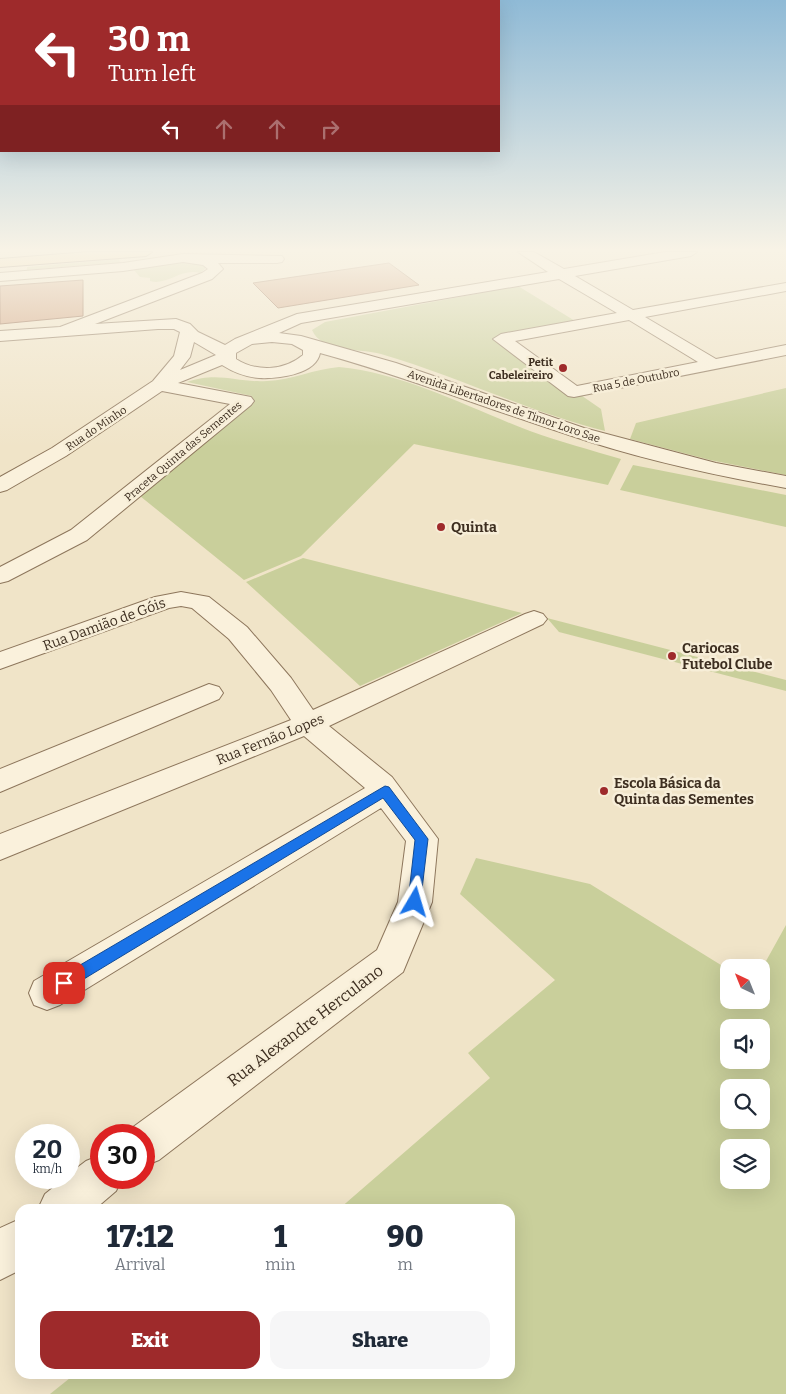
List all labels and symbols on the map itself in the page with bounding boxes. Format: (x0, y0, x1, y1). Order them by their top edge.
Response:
place label: Petit Cabeleireiro (489, 356, 554, 382)
marker: Petit Cabeleireiro (557, 362, 569, 374)
street label: Rua 5 de Outubro (592, 366, 680, 395)
street label: Avenida Libertadores de Timor Loro Sae (406, 367, 602, 446)
street label: Praceta Quinta das Sementes (122, 399, 244, 504)
street label: Rua do Minho (63, 403, 129, 453)
place label: Quinta (451, 519, 497, 536)
marker: Quinta (435, 521, 447, 533)
street label: Rua Damião de Góis (40, 594, 168, 655)
place label: Cariocas Futebol Clube (682, 640, 773, 673)
marker: Cariocas Futebol Clube (666, 650, 678, 662)
street label: Rua Fernão Lopes (214, 710, 327, 769)
place label: Escola Básica da Quinta das Sementes (614, 775, 754, 808)
marker: Escola Básica da Quinta das Sementes (598, 785, 610, 797)
position arrow (388, 875, 440, 927)
north arrow (720, 959, 770, 1009)
street label: Rua Alexandre Herculano (224, 961, 387, 1090)
pin (43, 962, 85, 1004)
speed limit sign: 30 (90, 1124, 155, 1189)

